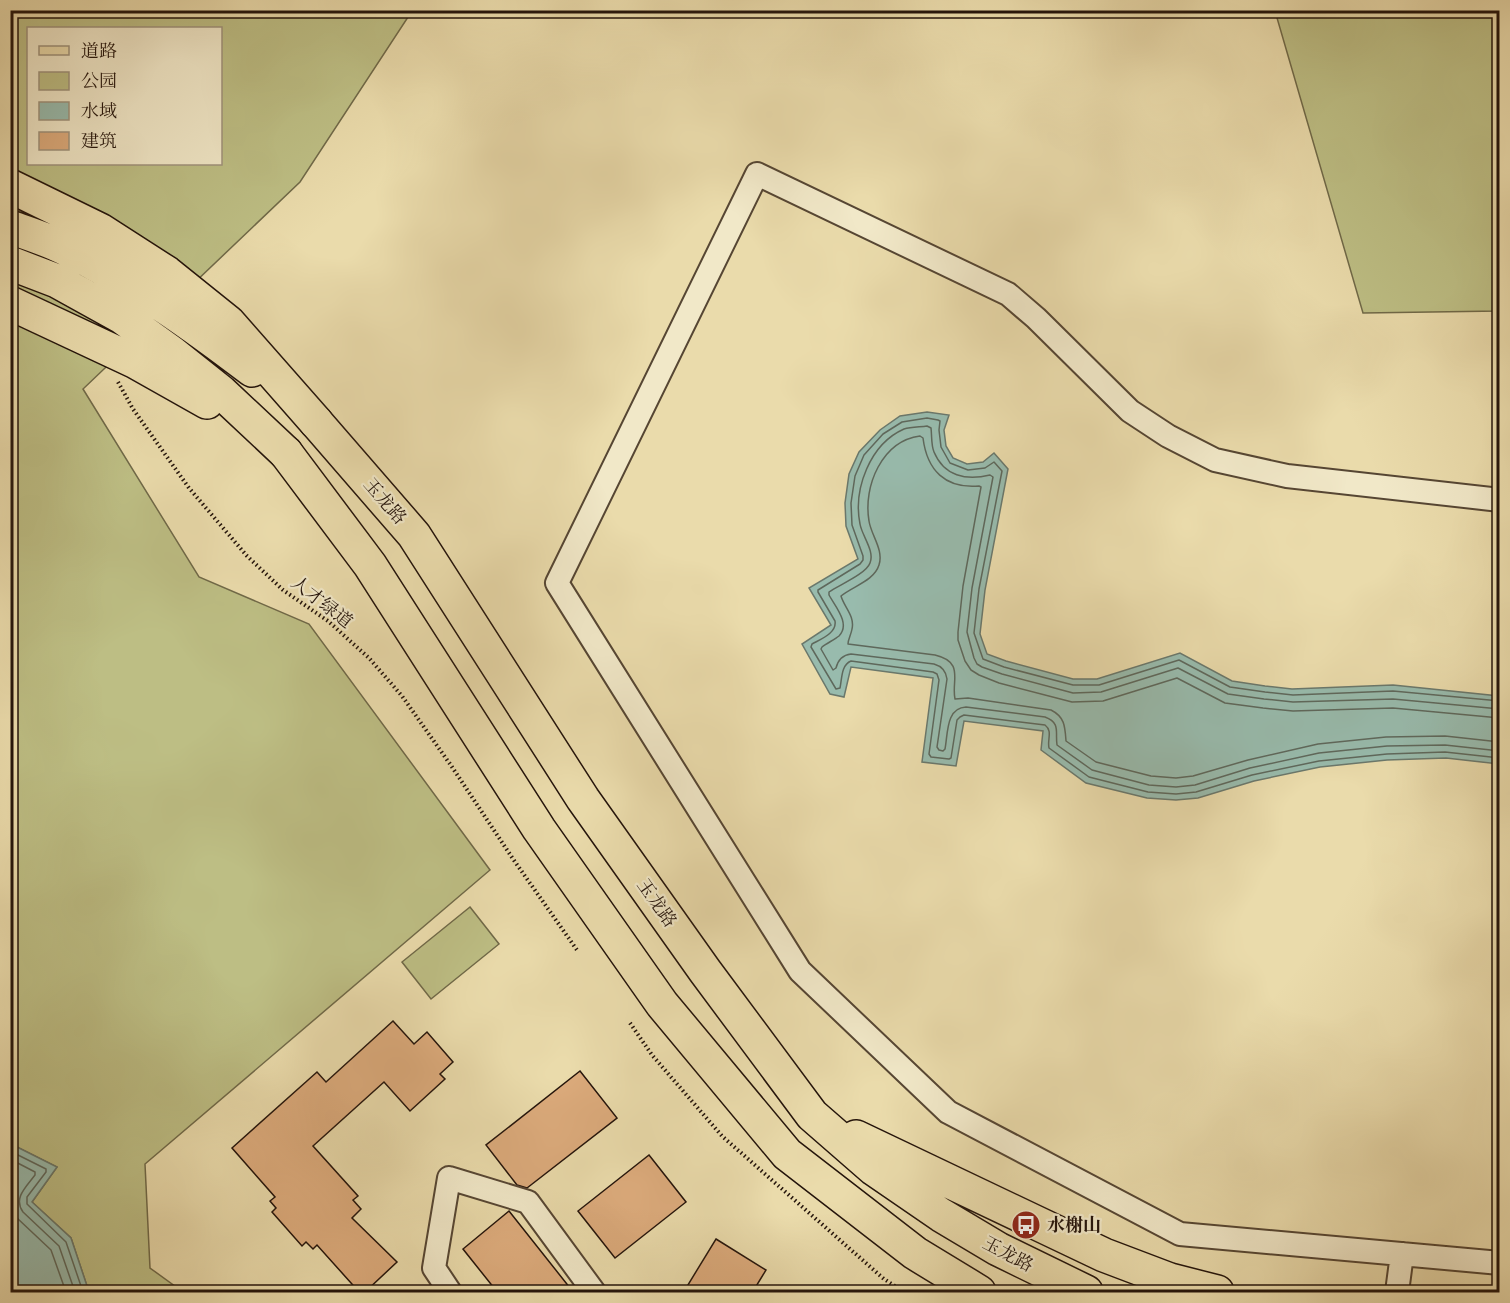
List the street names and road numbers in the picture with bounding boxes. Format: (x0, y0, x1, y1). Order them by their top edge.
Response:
street label: 玉龙路 (359, 473, 411, 529)
street label: 人才绿道 (287, 571, 357, 633)
street label: 玉龙路 (633, 875, 681, 931)
street label: 玉龙路 (979, 1232, 1037, 1276)

